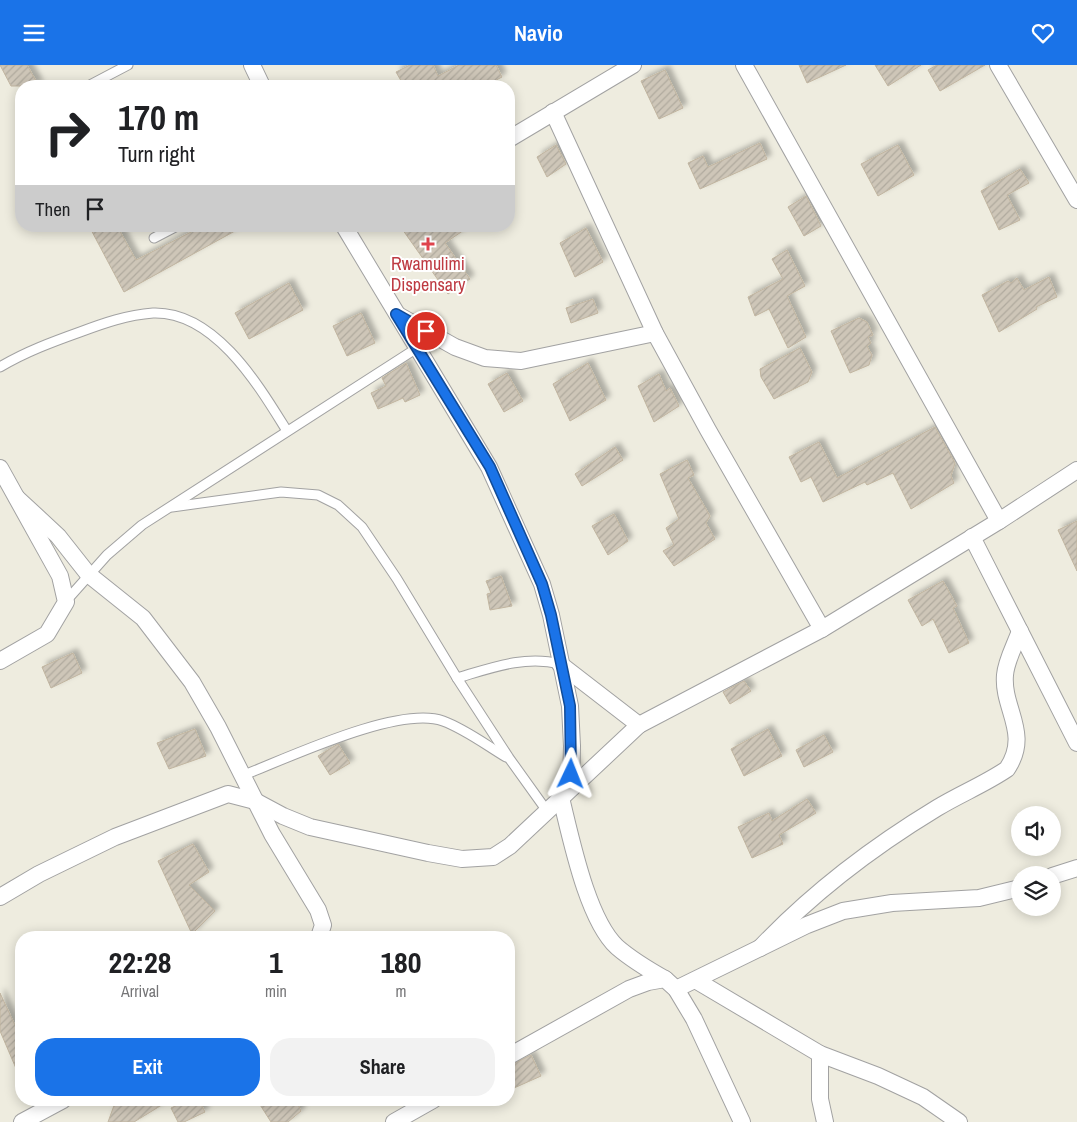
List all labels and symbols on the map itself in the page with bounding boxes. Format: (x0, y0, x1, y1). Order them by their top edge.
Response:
marker: Rwamulimi Dispensary (421, 237, 435, 251)
place label: Rwamulimi Dispensary (391, 251, 466, 297)
pin (405, 310, 447, 352)
position arrow (544, 747, 596, 799)

